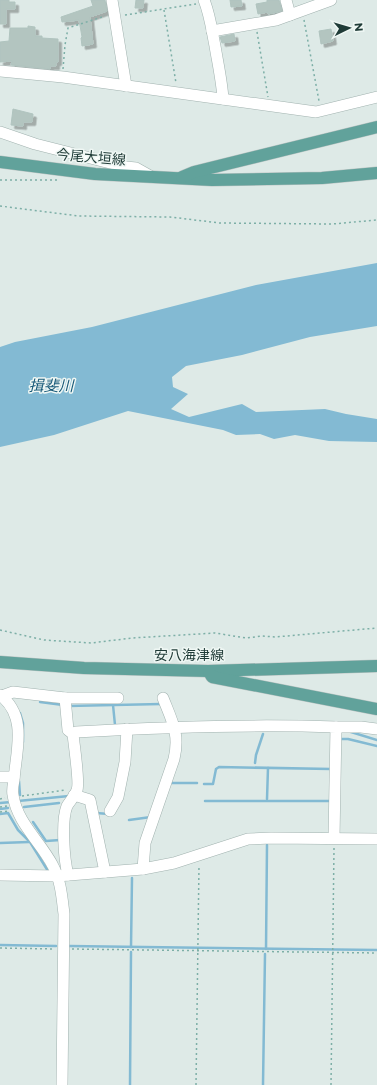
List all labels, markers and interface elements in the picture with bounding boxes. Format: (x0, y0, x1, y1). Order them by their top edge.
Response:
north arrow (329, 8, 369, 48)
text: N (352, 22, 366, 32)
street label: 今尾大垣線 (55, 145, 127, 169)
water label: 揖斐川 (28, 376, 75, 395)
street label: 安八海津線 (154, 646, 224, 664)

